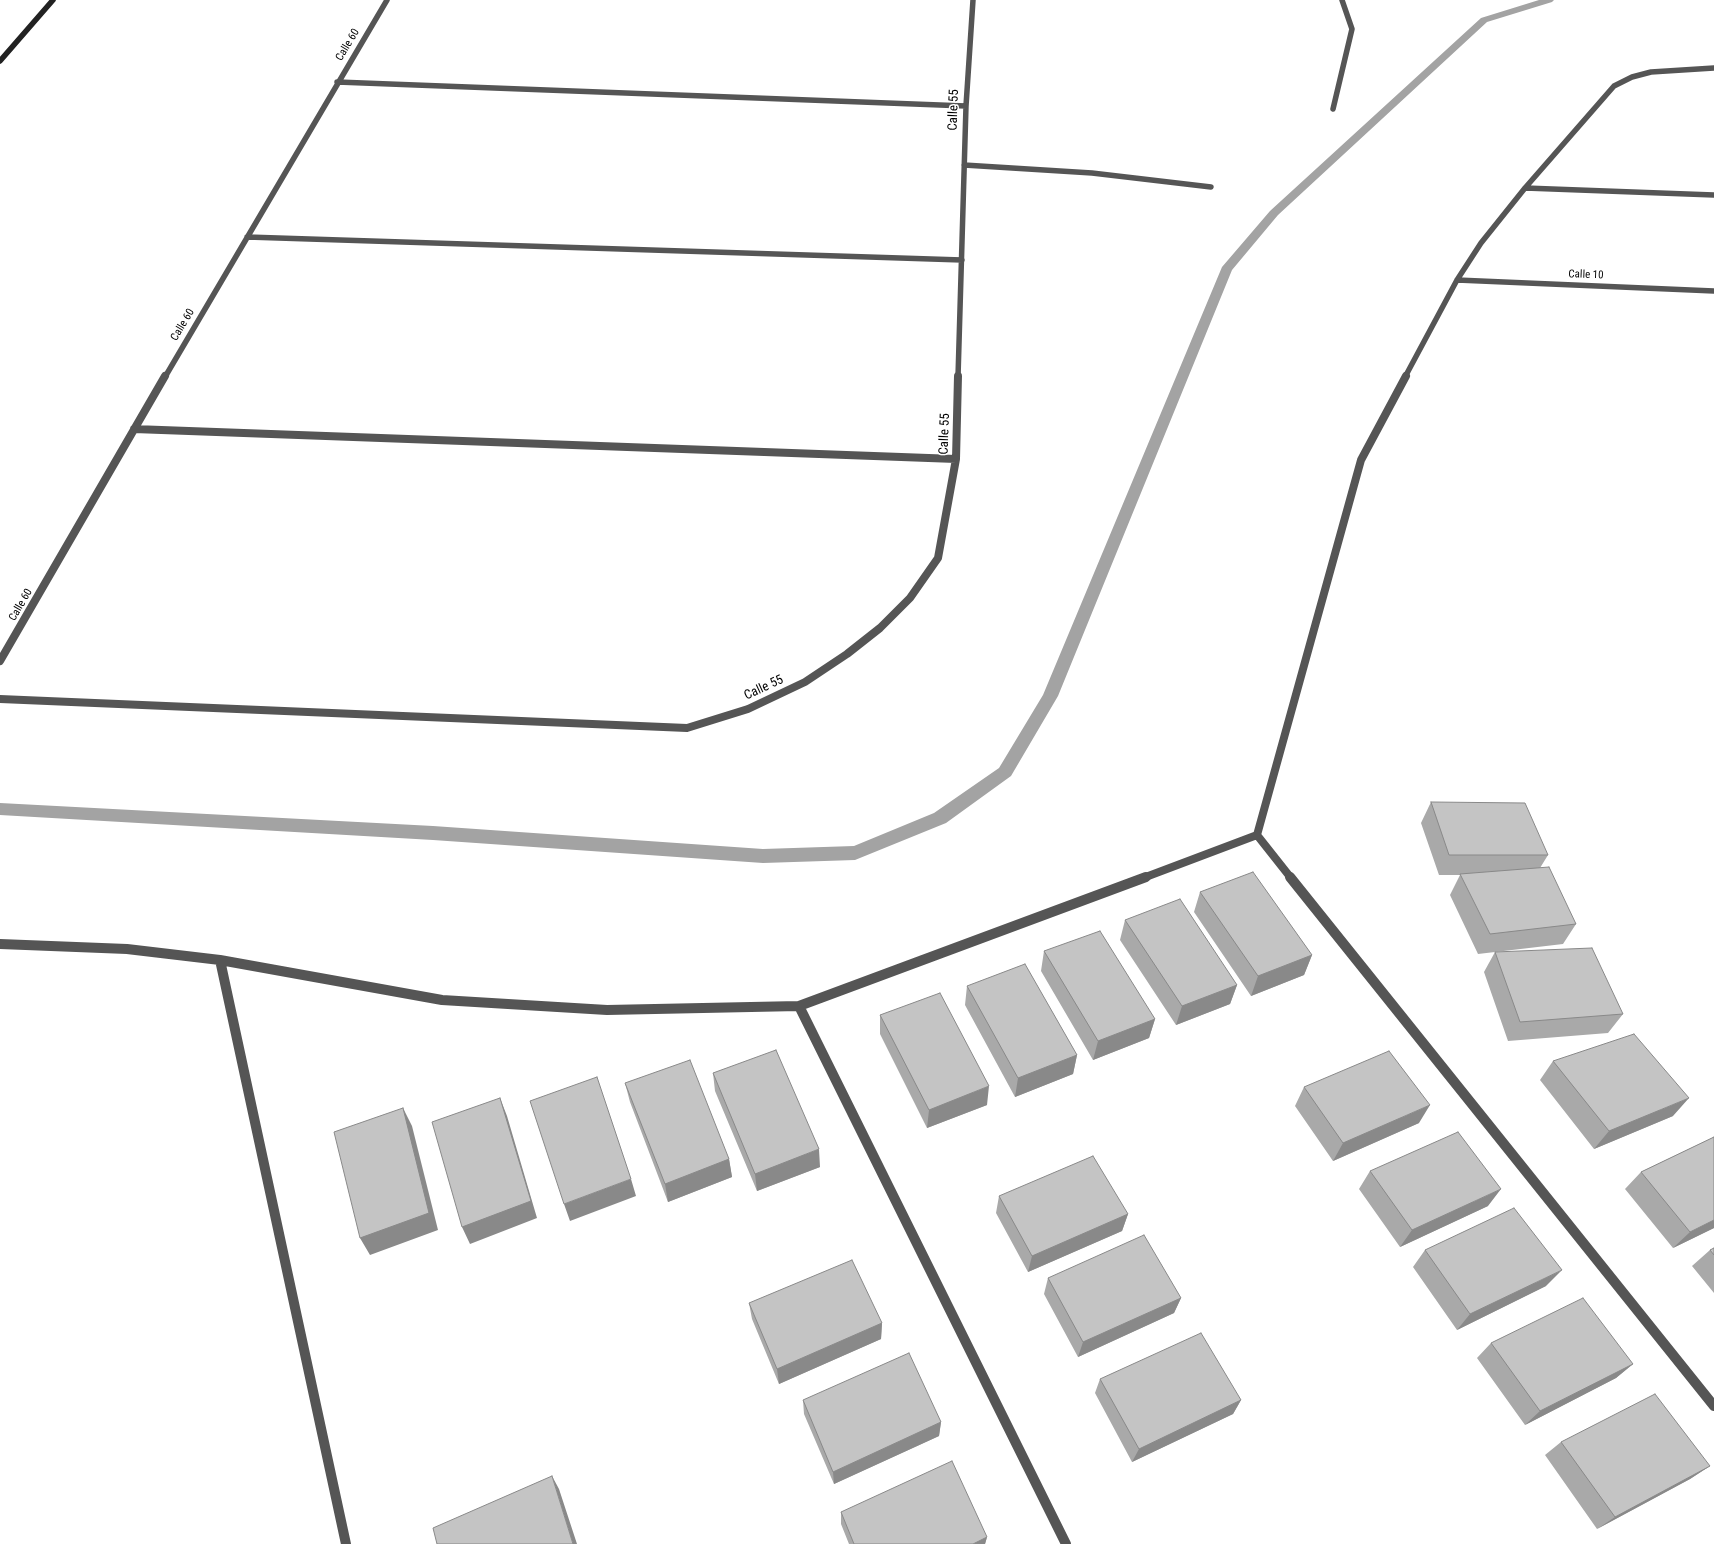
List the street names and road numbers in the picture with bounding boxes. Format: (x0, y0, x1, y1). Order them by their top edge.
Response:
street label: Calle 60 (333, 27, 363, 63)
street label: Calle 55 (945, 89, 963, 131)
street label: Calle 10 (1568, 268, 1604, 282)
street label: Calle 60 (168, 307, 198, 343)
street label: Calle 55 (936, 413, 954, 455)
street label: Calle 60 (7, 587, 35, 623)
street label: Calle 55 (742, 672, 786, 704)

